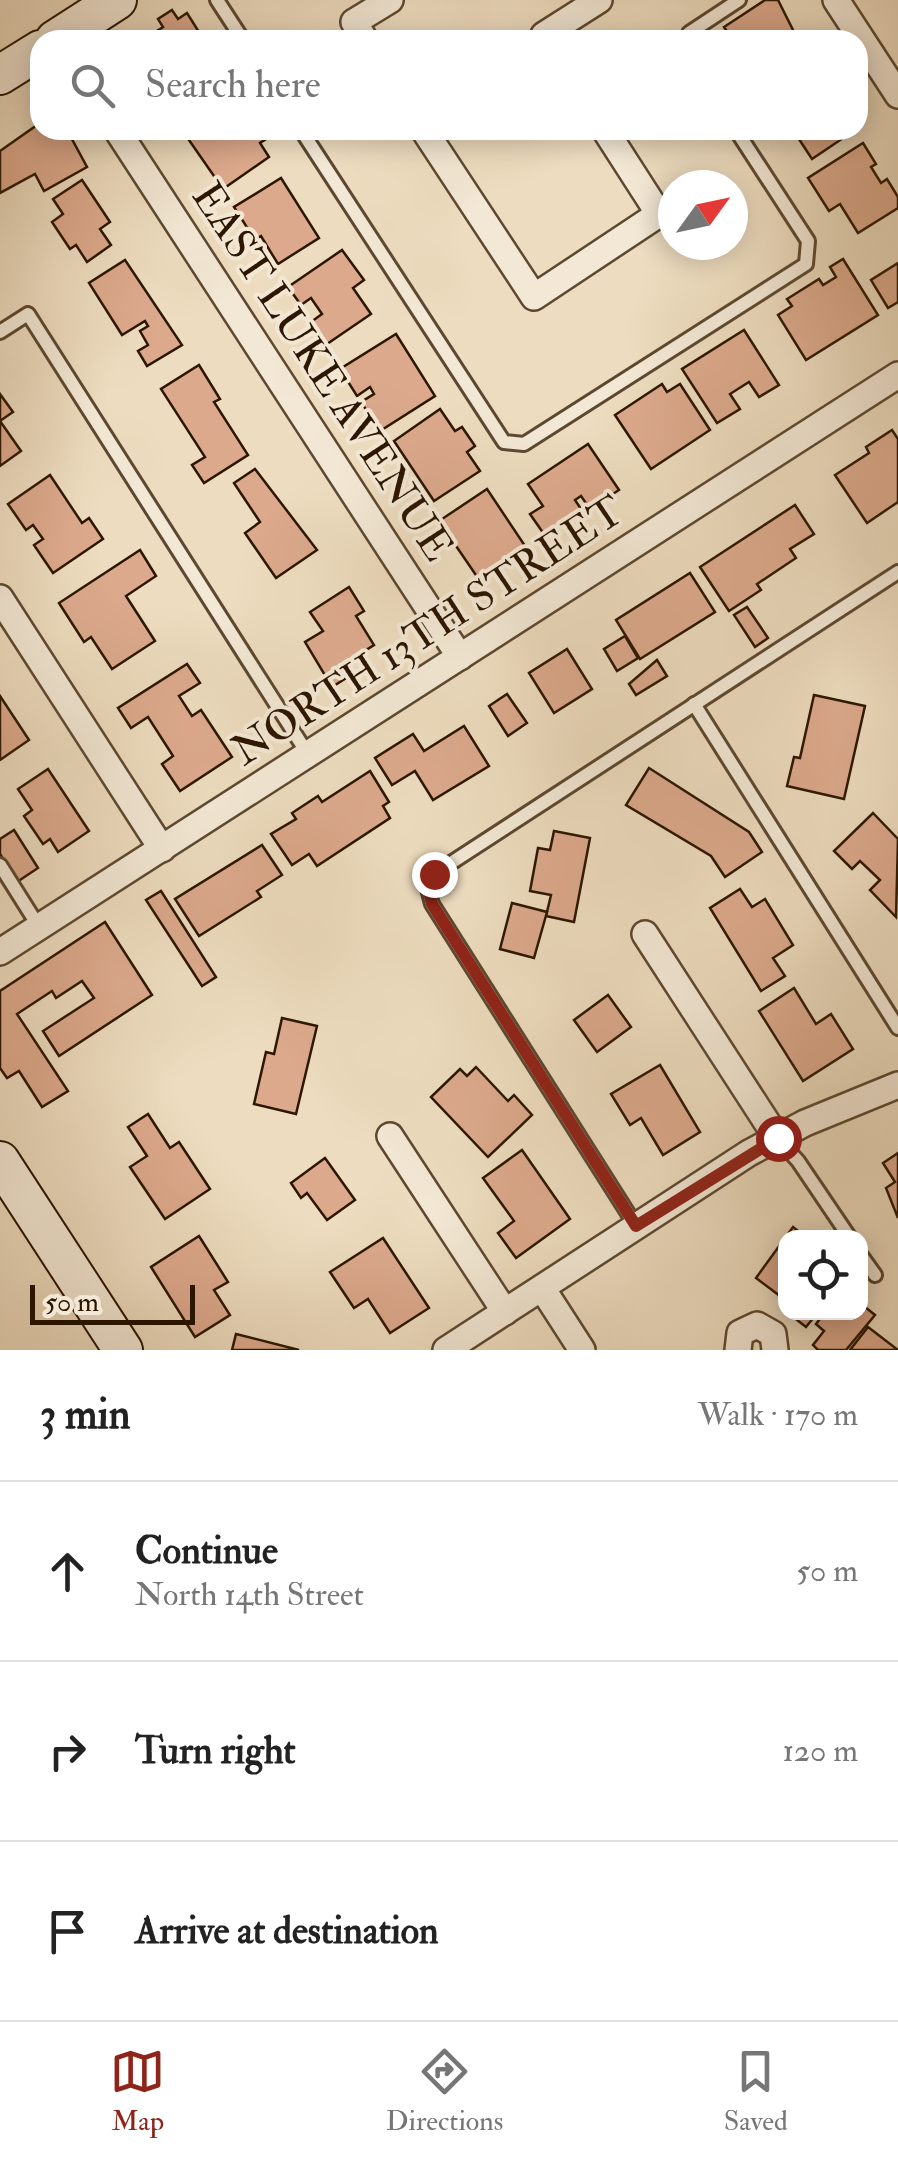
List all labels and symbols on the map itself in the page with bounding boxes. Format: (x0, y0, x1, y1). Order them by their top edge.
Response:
north arrow (658, 170, 748, 260)
street label: EAST LUKE AVENUE (180, 173, 464, 571)
street label: NORTH 13TH STREET (223, 485, 633, 777)
route end (412, 852, 458, 898)
route start (756, 1116, 802, 1162)
scale bar (30, 1280, 195, 1324)

